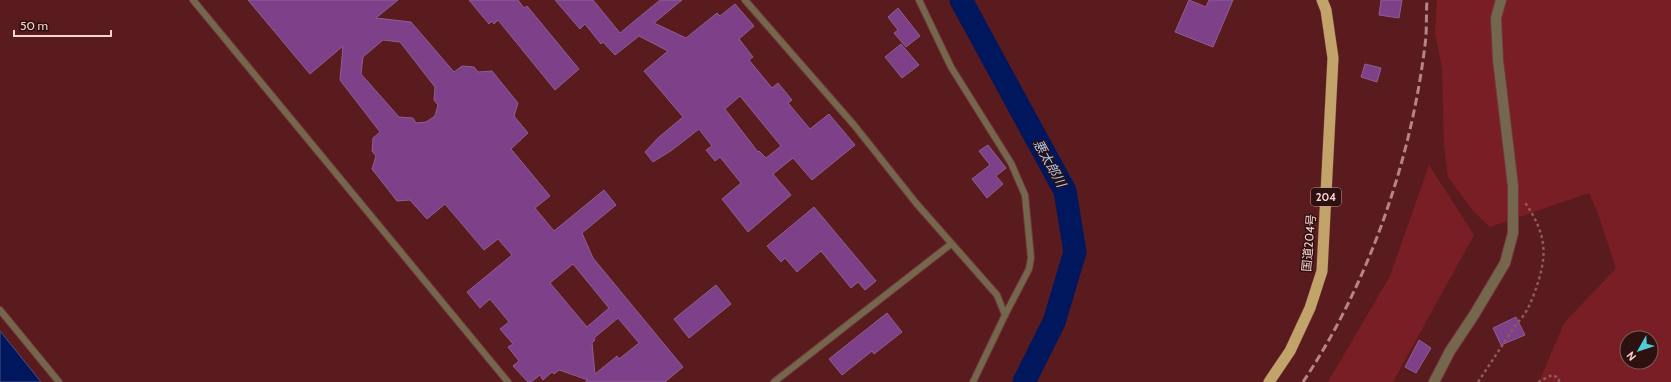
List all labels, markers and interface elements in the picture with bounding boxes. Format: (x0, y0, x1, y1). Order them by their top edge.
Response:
scale bar (14, 12, 111, 38)
text: 50 m (20, 18, 48, 33)
water label: 悪太郎川 (1030, 136, 1071, 191)
road number: 204 (1311, 188, 1341, 206)
street label: 国道204号 (1299, 214, 1318, 272)
north arrow (1619, 330, 1659, 370)
text: N (1623, 349, 1639, 364)

